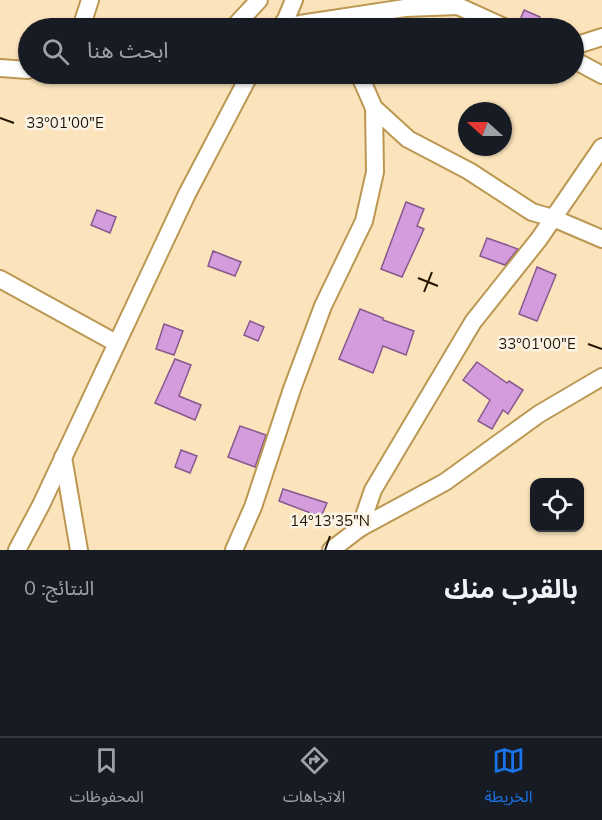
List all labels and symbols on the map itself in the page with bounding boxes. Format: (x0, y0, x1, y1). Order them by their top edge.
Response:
north arrow (458, 102, 512, 156)
text: 33°01'00"E (26, 113, 104, 132)
text: 33°01'00"E (498, 334, 576, 353)
text: 14°13'35"N (290, 511, 370, 530)

